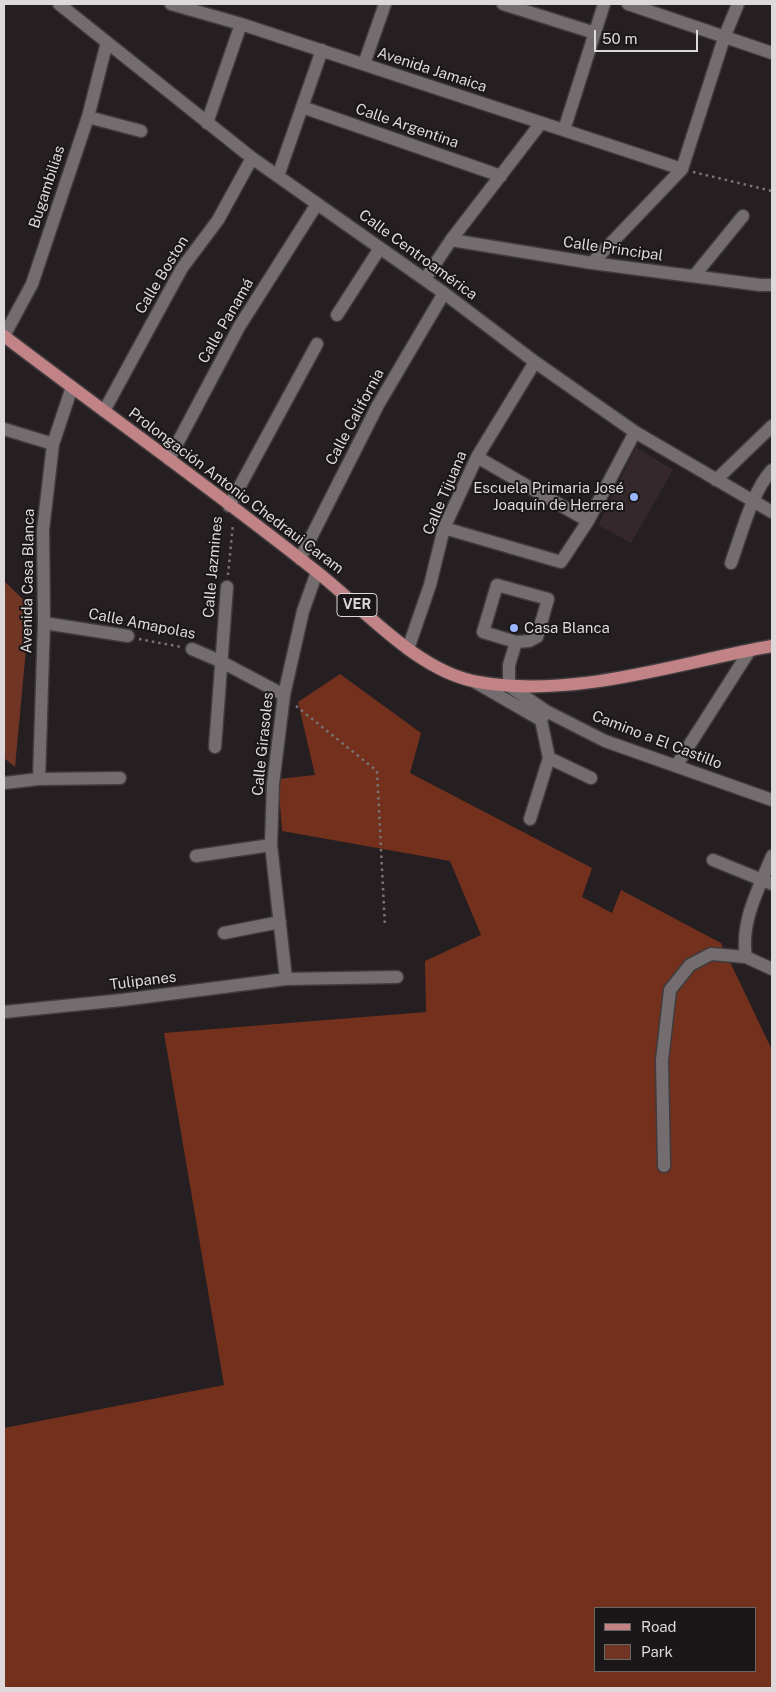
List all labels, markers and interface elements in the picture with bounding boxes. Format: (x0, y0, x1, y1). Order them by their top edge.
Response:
scale bar (596, 20, 700, 52)
text: 50 m (602, 30, 637, 47)
street label: Avenida Jamaica (375, 44, 489, 96)
street label: Calle Argentina (353, 100, 461, 152)
street label: Bugambilias (25, 143, 69, 231)
street label: Calle Centroamérica (355, 206, 481, 304)
street label: Calle Boston (132, 233, 192, 317)
street label: Calle Principal (562, 233, 664, 265)
street label: Calle Panamá (194, 275, 258, 367)
street label: Calle California (322, 366, 388, 468)
street label: Prolongación Antonio Chedraui Caram (125, 404, 347, 578)
street label: Calle Tijuana (419, 448, 471, 538)
place label: Escuela Primaria José Joaquín de Herrera (473, 479, 624, 514)
marker: Escuela Primaria José Joaquín de Herrera (628, 491, 640, 503)
street label: Avenida Casa Blanca (18, 508, 38, 654)
street label: Calle Jazmines (200, 515, 226, 619)
road number: VER (337, 594, 377, 616)
street label: Calle Amapolas (87, 605, 197, 643)
place label: Casa Blanca (524, 619, 610, 637)
marker: Casa Blanca (508, 622, 520, 634)
street label: Calle Girasoles (249, 691, 277, 797)
street label: Camino a El Castillo (589, 707, 725, 773)
street label: Tulipanes (109, 968, 177, 994)
legend (594, 1607, 756, 1672)
text: Road (641, 1618, 677, 1635)
text: Park (641, 1643, 673, 1660)

